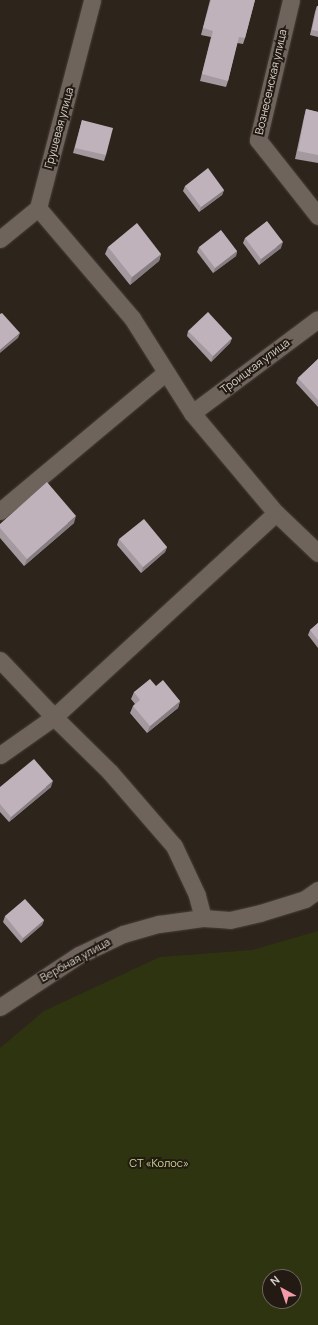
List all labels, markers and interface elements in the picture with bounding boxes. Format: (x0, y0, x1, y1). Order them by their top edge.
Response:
street label: Вознесенская улица (252, 28, 290, 136)
street label: Грушевая улица (42, 86, 76, 170)
street label: Троицкая улица (218, 336, 292, 396)
street label: Вербная улица (38, 935, 112, 985)
park label: СТ «Колос» (129, 1156, 189, 1170)
north arrow (262, 1269, 302, 1309)
text: N (267, 1272, 282, 1288)

